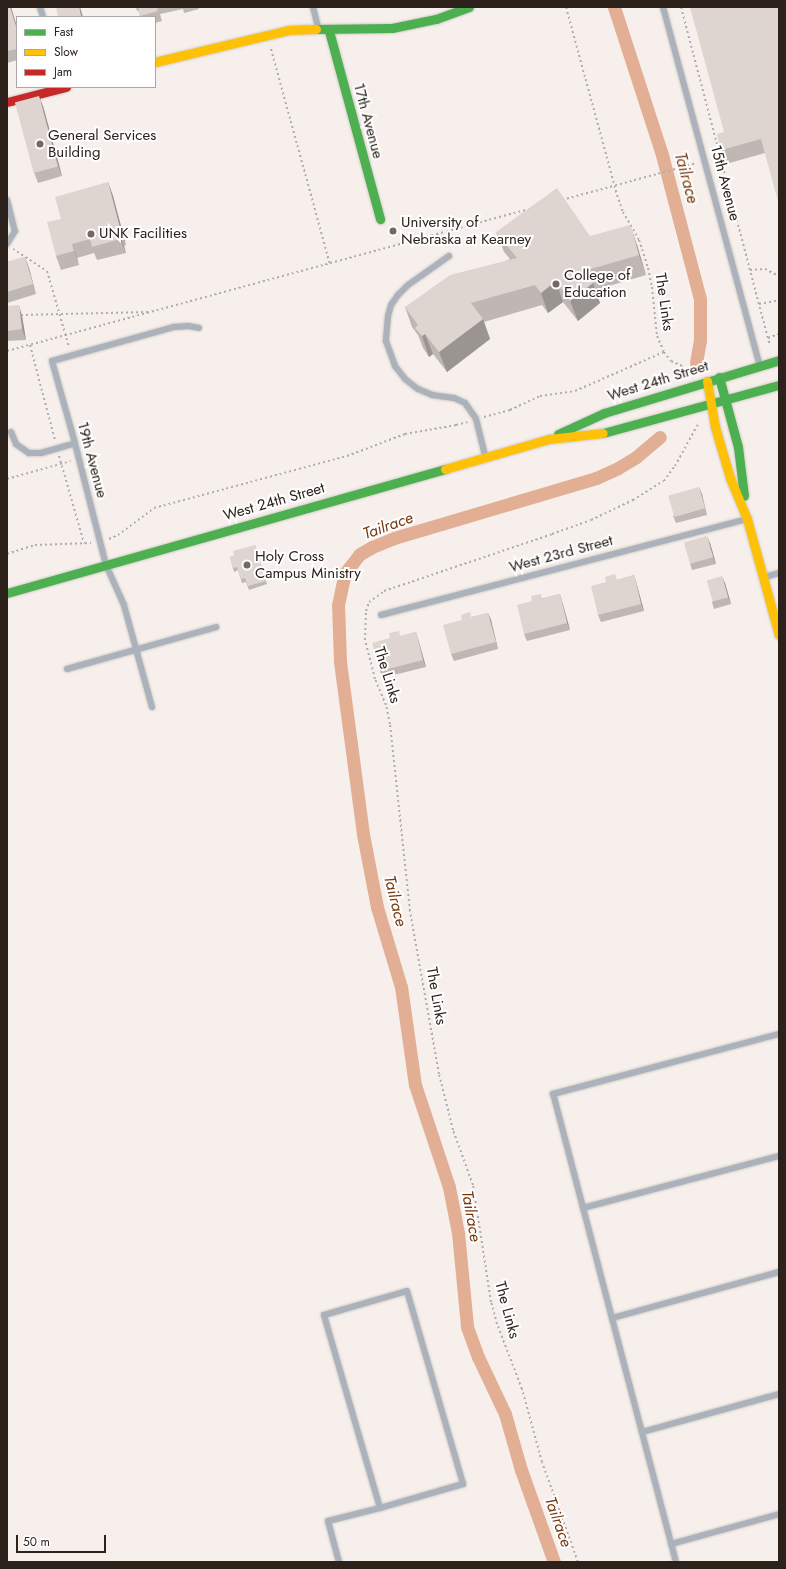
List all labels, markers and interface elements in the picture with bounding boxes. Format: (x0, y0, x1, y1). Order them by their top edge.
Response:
legend (16, 16, 156, 88)
text: Fast (54, 23, 73, 41)
text: Slow (54, 43, 78, 61)
text: Jam (54, 63, 72, 81)
street label: 17th Avenue (349, 81, 387, 161)
place label: General Services Building (48, 126, 156, 161)
marker: General Services Building (35, 139, 45, 149)
street label: 15th Avenue (706, 143, 744, 223)
water label: Tailrace (670, 151, 702, 205)
place label: University of Nebraska at Kearney (401, 213, 531, 248)
place label: UNK Facilities (99, 225, 187, 243)
marker: University of Nebraska at Kearney (388, 226, 398, 236)
marker: UNK Facilities (86, 229, 96, 239)
place label: College of Education (564, 266, 630, 301)
street label: The Links (651, 272, 677, 332)
marker: College of Education (551, 279, 561, 289)
street label: West 24th Street (605, 357, 711, 405)
street label: 19th Avenue (73, 420, 111, 500)
street label: West 24th Street (221, 479, 327, 525)
water label: Tailrace (360, 508, 416, 544)
street label: West 23rd Street (507, 532, 615, 576)
place label: Holy Cross Campus Ministry (255, 547, 361, 582)
marker: Holy Cross Campus Ministry (242, 560, 252, 570)
street label: The Links (370, 645, 404, 705)
water label: Tailrace (379, 874, 411, 928)
street label: The Links (422, 966, 450, 1026)
water label: Tailrace (457, 1189, 485, 1243)
street label: The Links (491, 1280, 523, 1340)
water label: Tailrace (540, 1494, 576, 1550)
scale bar (18, 1527, 108, 1553)
text: 50 m (23, 1533, 50, 1551)

